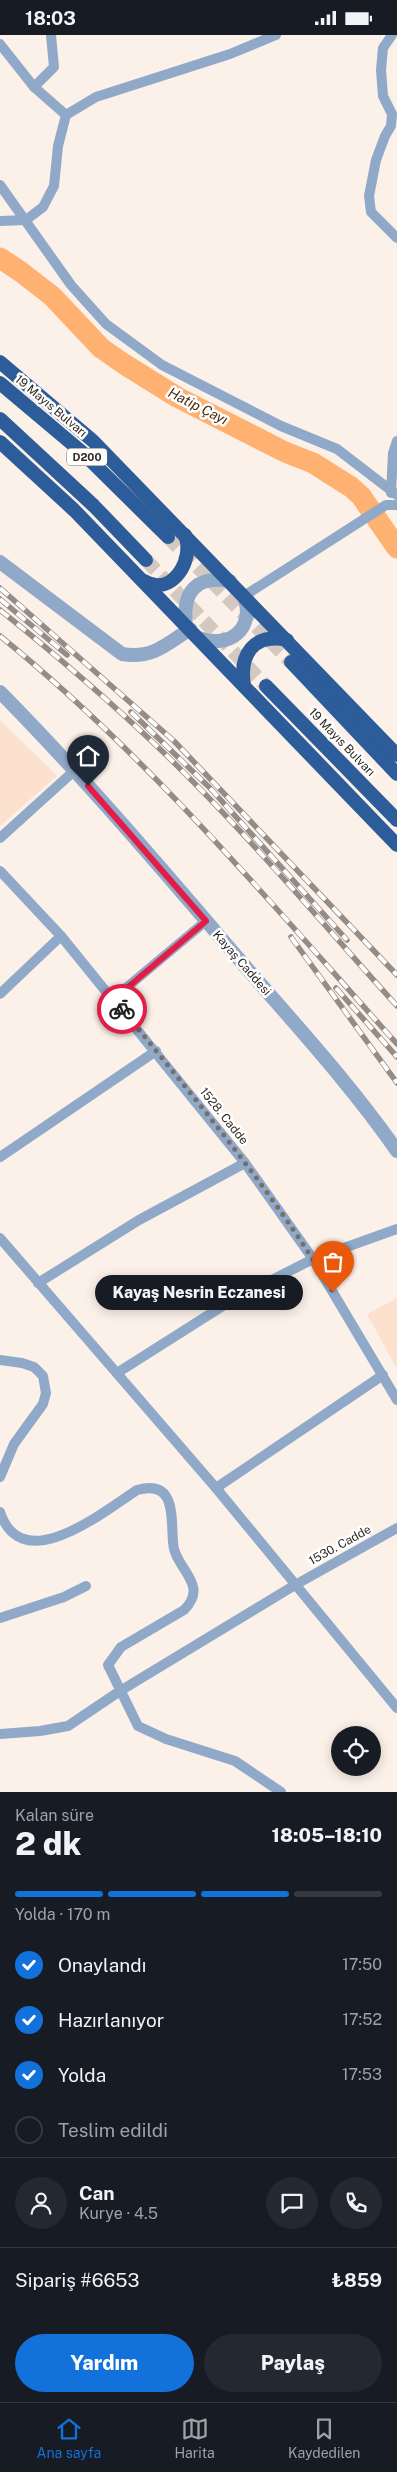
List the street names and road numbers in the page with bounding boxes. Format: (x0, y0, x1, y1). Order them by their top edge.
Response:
street label: 19 Mayıs Bulvarı (12, 372, 90, 440)
road number: D200 (67, 449, 107, 466)
street label: 19 Mayıs Bulvarı (306, 705, 378, 779)
street label: Kayaş Caddesi (210, 928, 274, 998)
street label: 1528. Cadde (197, 1085, 251, 1147)
street label: 1530. Cadde (306, 1522, 374, 1568)

